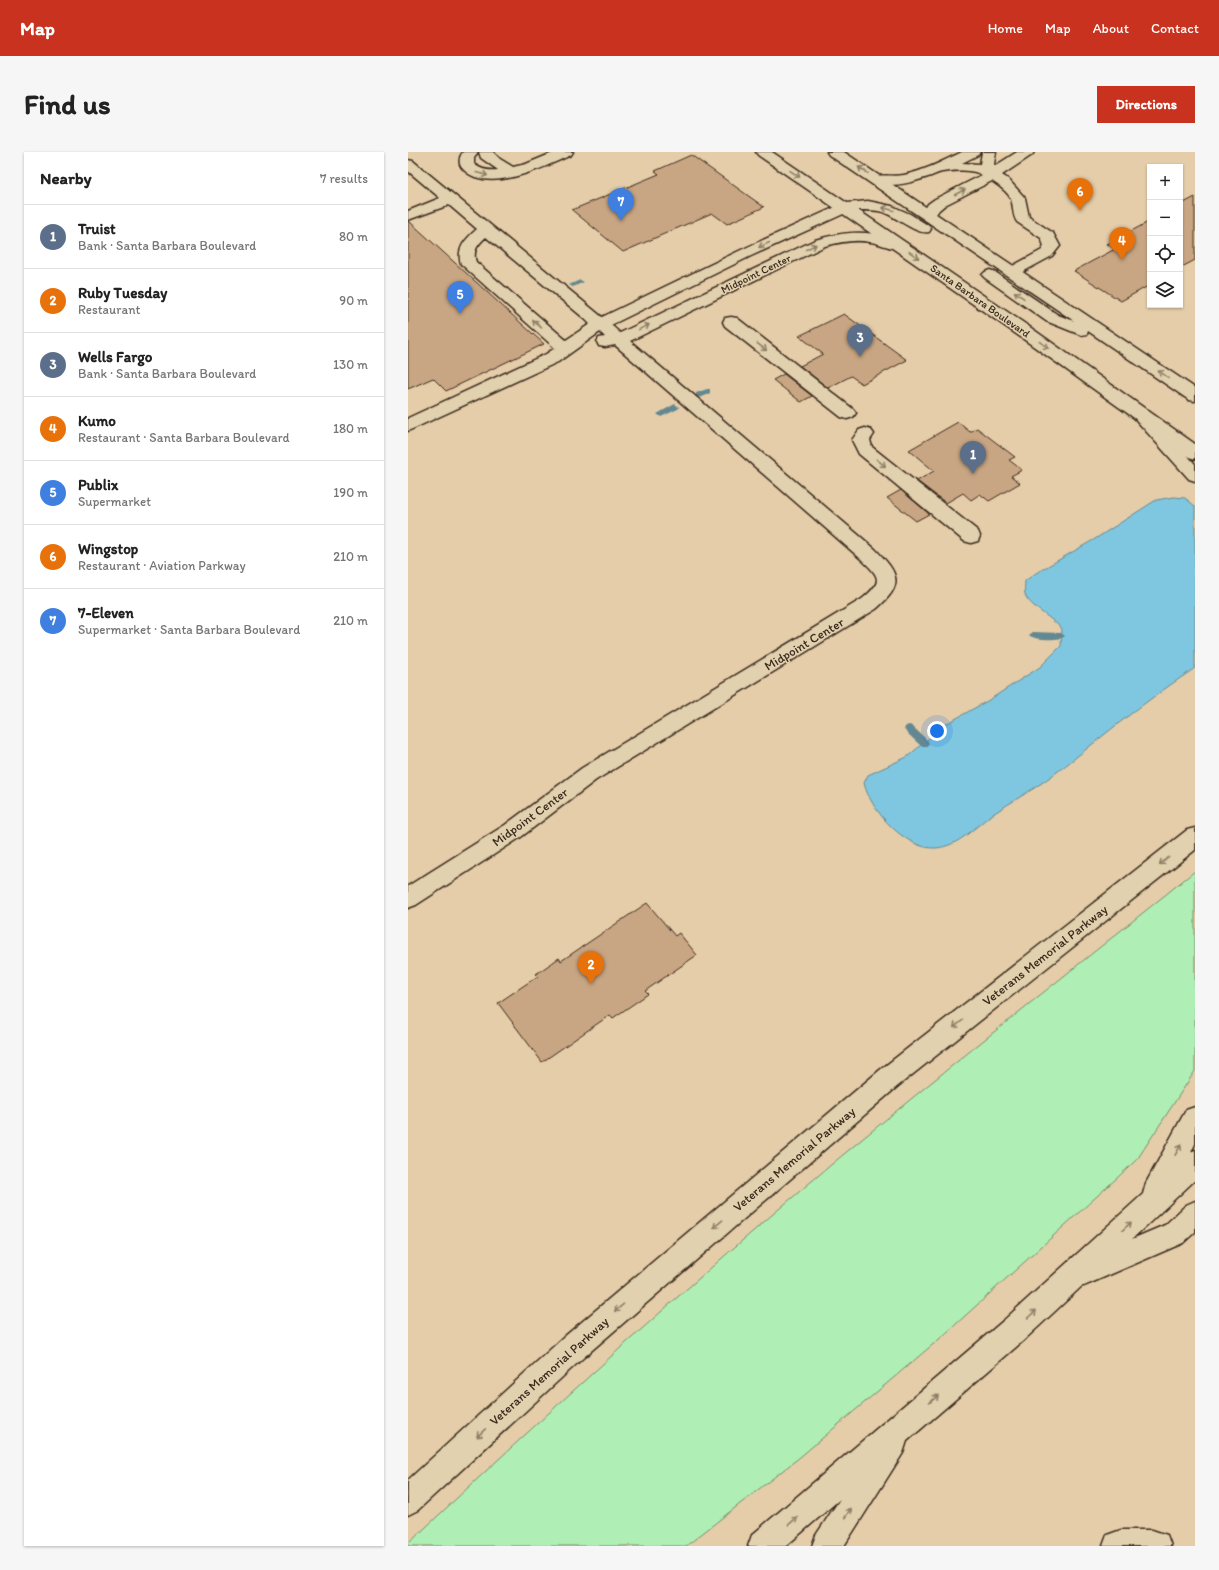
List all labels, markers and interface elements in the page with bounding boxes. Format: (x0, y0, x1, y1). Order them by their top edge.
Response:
text: Map (20, 17, 55, 40)
text: Home (988, 20, 1023, 37)
text: Map (1045, 20, 1071, 37)
text: About (1093, 20, 1129, 37)
text: Contact (1151, 20, 1199, 37)
button: Directions (1097, 86, 1195, 123)
text: Find us (24, 87, 111, 121)
map controls (1147, 164, 1183, 308)
button: + (1147, 164, 1183, 200)
one-way arrow (857, 166, 869, 174)
text: Nearby (40, 168, 92, 188)
one-way arrow (789, 170, 800, 178)
text: 7 results (320, 171, 368, 186)
one-way arrow (476, 171, 489, 178)
pin: 6 (1067, 178, 1093, 211)
one-way arrow (954, 187, 966, 195)
pin: 7 (608, 188, 634, 221)
button: − (1147, 200, 1183, 236)
one-way arrow (881, 205, 894, 212)
text: Truist (78, 220, 116, 238)
pin: 4 (1109, 227, 1135, 260)
text: 1 (50, 229, 56, 244)
text: 80 m (339, 229, 368, 244)
button: locate (1147, 236, 1183, 272)
text: Bank · Santa Barbara Boulevard (78, 238, 256, 253)
one-way arrow (758, 242, 770, 249)
one-way arrow (805, 243, 817, 250)
street label: Midpoint Center (719, 251, 794, 297)
one-way arrow (908, 251, 919, 259)
street label: Santa Barbara Boulevard (928, 262, 1032, 340)
button: layers (1147, 272, 1183, 308)
pin: 5 (447, 281, 473, 314)
text: Ruby Tuesday (78, 284, 167, 302)
one-way arrow (1014, 291, 1025, 299)
text: 2 (50, 293, 56, 308)
text: 90 m (339, 293, 368, 308)
text: Restaurant (78, 302, 140, 317)
one-way arrow (532, 319, 542, 328)
one-way arrow (637, 323, 649, 330)
pin: 3 (847, 324, 873, 357)
one-way arrow (1038, 341, 1049, 349)
one-way arrow (757, 342, 768, 351)
text: Wells Fargo (78, 348, 152, 366)
text: 3 (49, 357, 57, 372)
text: 130 m (333, 357, 368, 372)
text: Bank · Santa Barbara Boulevard (78, 366, 256, 381)
one-way arrow (1157, 370, 1168, 378)
text: Kumo (78, 412, 116, 430)
text: 4 (49, 421, 57, 436)
text: 180 m (333, 421, 368, 436)
text: Restaurant · Santa Barbara Boulevard (78, 430, 290, 445)
pin: 1 (960, 441, 986, 474)
one-way arrow (876, 458, 886, 467)
text: Publix (78, 476, 118, 494)
text: 5 (50, 485, 56, 500)
text: 190 m (333, 485, 368, 500)
text: Supermarket (78, 494, 151, 509)
text: Wingstop (78, 540, 138, 558)
text: 6 (50, 549, 56, 564)
text: 210 m (333, 549, 368, 564)
text: Restaurant · Aviation Parkway (78, 558, 246, 573)
text: 7-Eleven (78, 604, 134, 622)
text: 7 (50, 613, 56, 628)
text: 210 m (333, 613, 368, 628)
street label: Midpoint Center (762, 614, 847, 674)
text: Supermarket · Santa Barbara Boulevard (78, 622, 300, 637)
your location (927, 721, 947, 741)
street label: Midpoint Center (489, 784, 571, 849)
one-way arrow (1159, 856, 1170, 865)
street label: Veterans Memorial Parkway (979, 902, 1111, 1008)
pin: 2 (578, 951, 604, 984)
one-way arrow (952, 1019, 963, 1028)
street label: Veterans Memorial Parkway (730, 1104, 858, 1214)
one-way arrow (1175, 1144, 1183, 1156)
one-way arrow (713, 1219, 724, 1228)
one-way arrow (1122, 1222, 1132, 1231)
one-way arrow (614, 1304, 625, 1313)
one-way arrow (1027, 1309, 1037, 1319)
street label: Veterans Memorial Parkway (487, 1314, 611, 1428)
one-way arrow (928, 1395, 938, 1404)
one-way arrow (476, 1428, 486, 1437)
one-way arrow (844, 1508, 852, 1519)
one-way arrow (787, 1516, 798, 1525)

